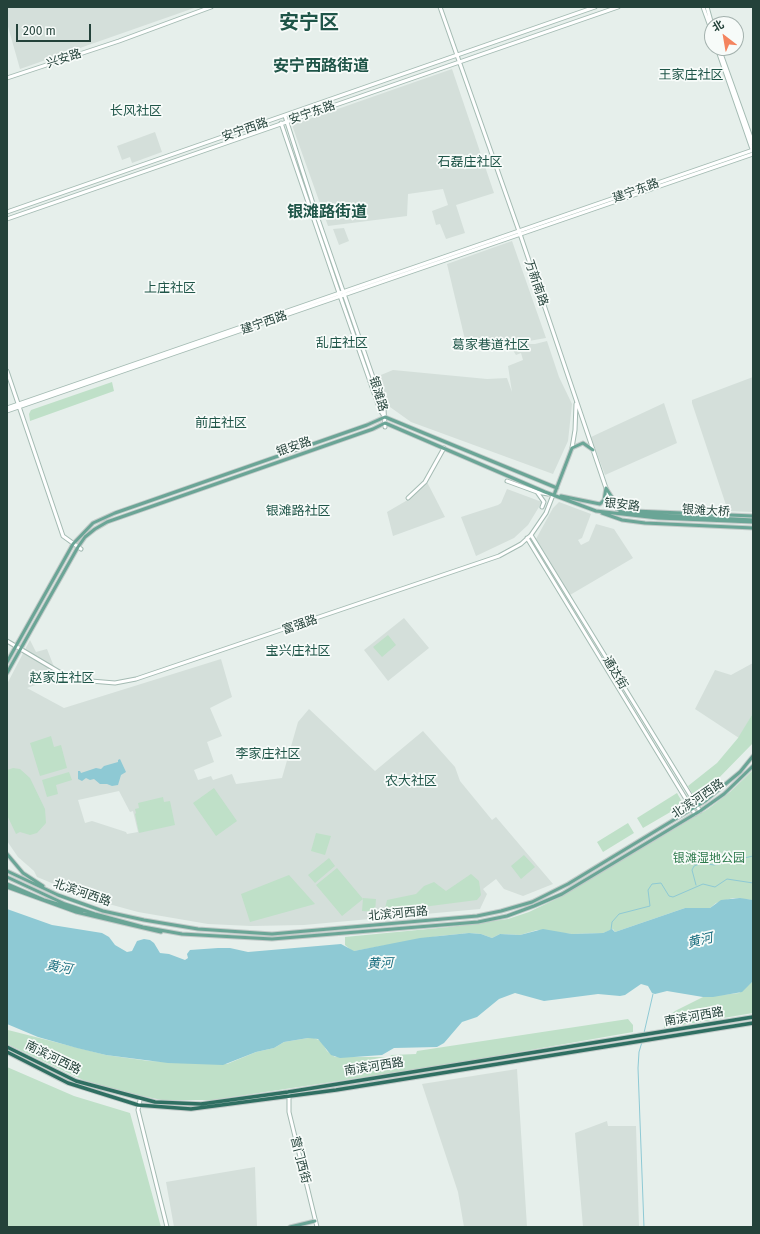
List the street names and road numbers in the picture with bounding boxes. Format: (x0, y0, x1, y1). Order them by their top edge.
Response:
street label: 兴安路 (45, 47, 83, 71)
street label: 安宁东路 (287, 98, 337, 128)
street label: 安宁西路 (220, 115, 270, 145)
street label: 建宁东路 (611, 176, 661, 206)
street label: 万新南路 (521, 258, 551, 308)
street label: 建宁西路 (239, 308, 289, 338)
street label: 银滩路 (366, 375, 390, 413)
street label: 银安路 (275, 434, 313, 460)
street label: 银安路 (603, 496, 641, 514)
street label: 银滩大桥 (682, 503, 730, 519)
street label: 富强路 (281, 612, 319, 638)
street label: 通达街 (600, 654, 630, 692)
street label: 北滨河西路 (669, 776, 727, 822)
street label: 北滨河西路 (51, 876, 113, 910)
street label: 北滨河西路 (367, 904, 429, 924)
street label: 南滨河西路 (663, 1005, 725, 1029)
street label: 南滨河西路 (23, 1038, 83, 1078)
street label: 南滨河西路 (343, 1055, 405, 1079)
street label: 营门西街 (287, 1135, 313, 1185)

